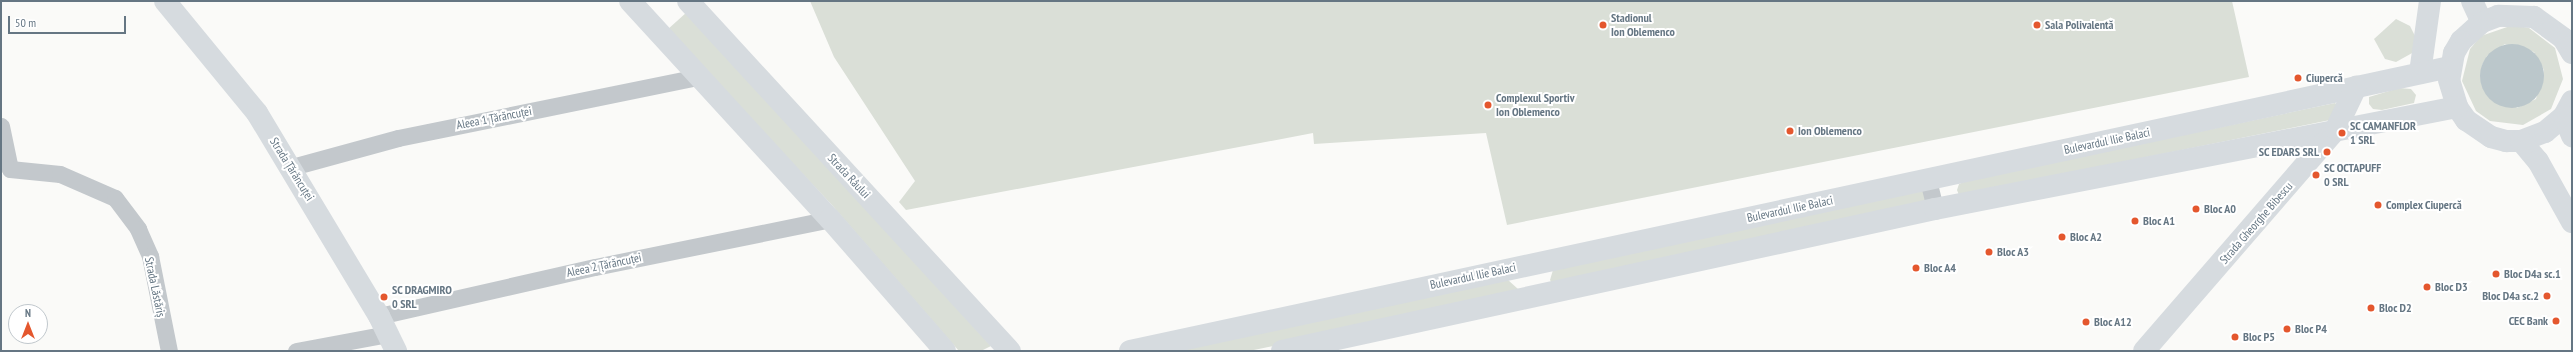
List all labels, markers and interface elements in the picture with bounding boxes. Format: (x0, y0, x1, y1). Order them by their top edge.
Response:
scale bar (10, 8, 128, 34)
place label: Stadionul Ion Oblemenco (1611, 11, 1675, 39)
text: 50 m (15, 15, 36, 30)
place label: Sala Polivalentă (2045, 18, 2114, 32)
marker: Stadionul Ion Oblemenco (1598, 20, 1608, 30)
marker: Sala Polivalentă (2032, 20, 2042, 30)
place label: Ciupercă (2306, 71, 2343, 85)
marker: Ciupercă (2293, 73, 2303, 83)
place label: Complexul Sportiv Ion Oblemenco (1496, 91, 1574, 119)
marker: Complexul Sportiv Ion Oblemenco (1483, 100, 1493, 110)
street label: Aleea 1 Țărăncuței (455, 104, 533, 132)
place label: SC CAMANFLOR 1 SRL (2350, 119, 2417, 147)
place label: Ion Oblemenco (1798, 124, 1862, 138)
street label: Bulevardul Ilie Balaci (2063, 125, 2151, 157)
marker: Ion Oblemenco (1785, 126, 1795, 136)
marker: SC CAMANFLOR 1 SRL (2337, 128, 2347, 138)
street label: Strada Țărăncuței (267, 135, 317, 203)
place label: SC EDARS SRL (2258, 145, 2319, 159)
marker: SC EDARS SRL (2322, 147, 2332, 157)
street label: Strada Râului (825, 151, 873, 201)
place label: SC OCTAPUFF 0 SRL (2324, 161, 2382, 189)
marker: SC OCTAPUFF 0 SRL (2311, 170, 2321, 180)
street label: Strada Gheorghe Bibescu (2217, 179, 2295, 267)
street label: Bulevardul Ilie Balaci (1746, 193, 1834, 225)
place label: Complex Ciupercă (2386, 198, 2462, 212)
marker: Complex Ciupercă (2373, 200, 2383, 210)
place label: Bloc A0 (2204, 202, 2237, 216)
marker: Bloc A0 (2191, 204, 2201, 214)
place label: Bloc A1 (2143, 214, 2176, 228)
marker: Bloc A1 (2130, 216, 2140, 226)
place label: Bloc A2 (2070, 230, 2103, 244)
marker: Bloc A2 (2057, 232, 2067, 242)
place label: Bloc A3 (1997, 245, 2030, 259)
marker: Bloc A3 (1984, 247, 1994, 257)
street label: Aleea 2 Țărăncuței (565, 250, 643, 280)
street label: Strada Lăstăriș (142, 256, 168, 318)
street label: Bulevardul Ilie Balaci (1429, 260, 1517, 292)
place label: Bloc A4 (1924, 261, 1957, 275)
marker: Bloc A4 (1911, 263, 1921, 273)
place label: Bloc D4a sc.1 (2504, 267, 2561, 281)
marker: Bloc D4a sc.1 (2491, 269, 2501, 279)
place label: Bloc D3 (2435, 280, 2468, 294)
marker: Bloc D3 (2422, 282, 2432, 292)
place label: SC DRAGMIRO 0 SRL (392, 283, 452, 311)
place label: Bloc D4a sc.2 (2482, 289, 2539, 303)
marker: Bloc D4a sc.2 (2542, 291, 2552, 301)
marker: SC DRAGMIRO 0 SRL (379, 292, 389, 302)
place label: Bloc D2 (2379, 301, 2412, 315)
marker: Bloc D2 (2366, 303, 2376, 313)
north arrow (8, 304, 48, 344)
text: N (25, 306, 31, 320)
place label: CEC Bank (2508, 314, 2548, 328)
place label: Bloc A12 (2094, 315, 2132, 329)
marker: CEC Bank (2551, 316, 2561, 326)
marker: Bloc A12 (2081, 317, 2091, 327)
place label: Bloc P4 (2295, 322, 2327, 336)
marker: Bloc P4 (2282, 324, 2292, 334)
place label: Bloc P5 (2243, 330, 2275, 344)
marker: Bloc P5 (2230, 332, 2240, 342)

